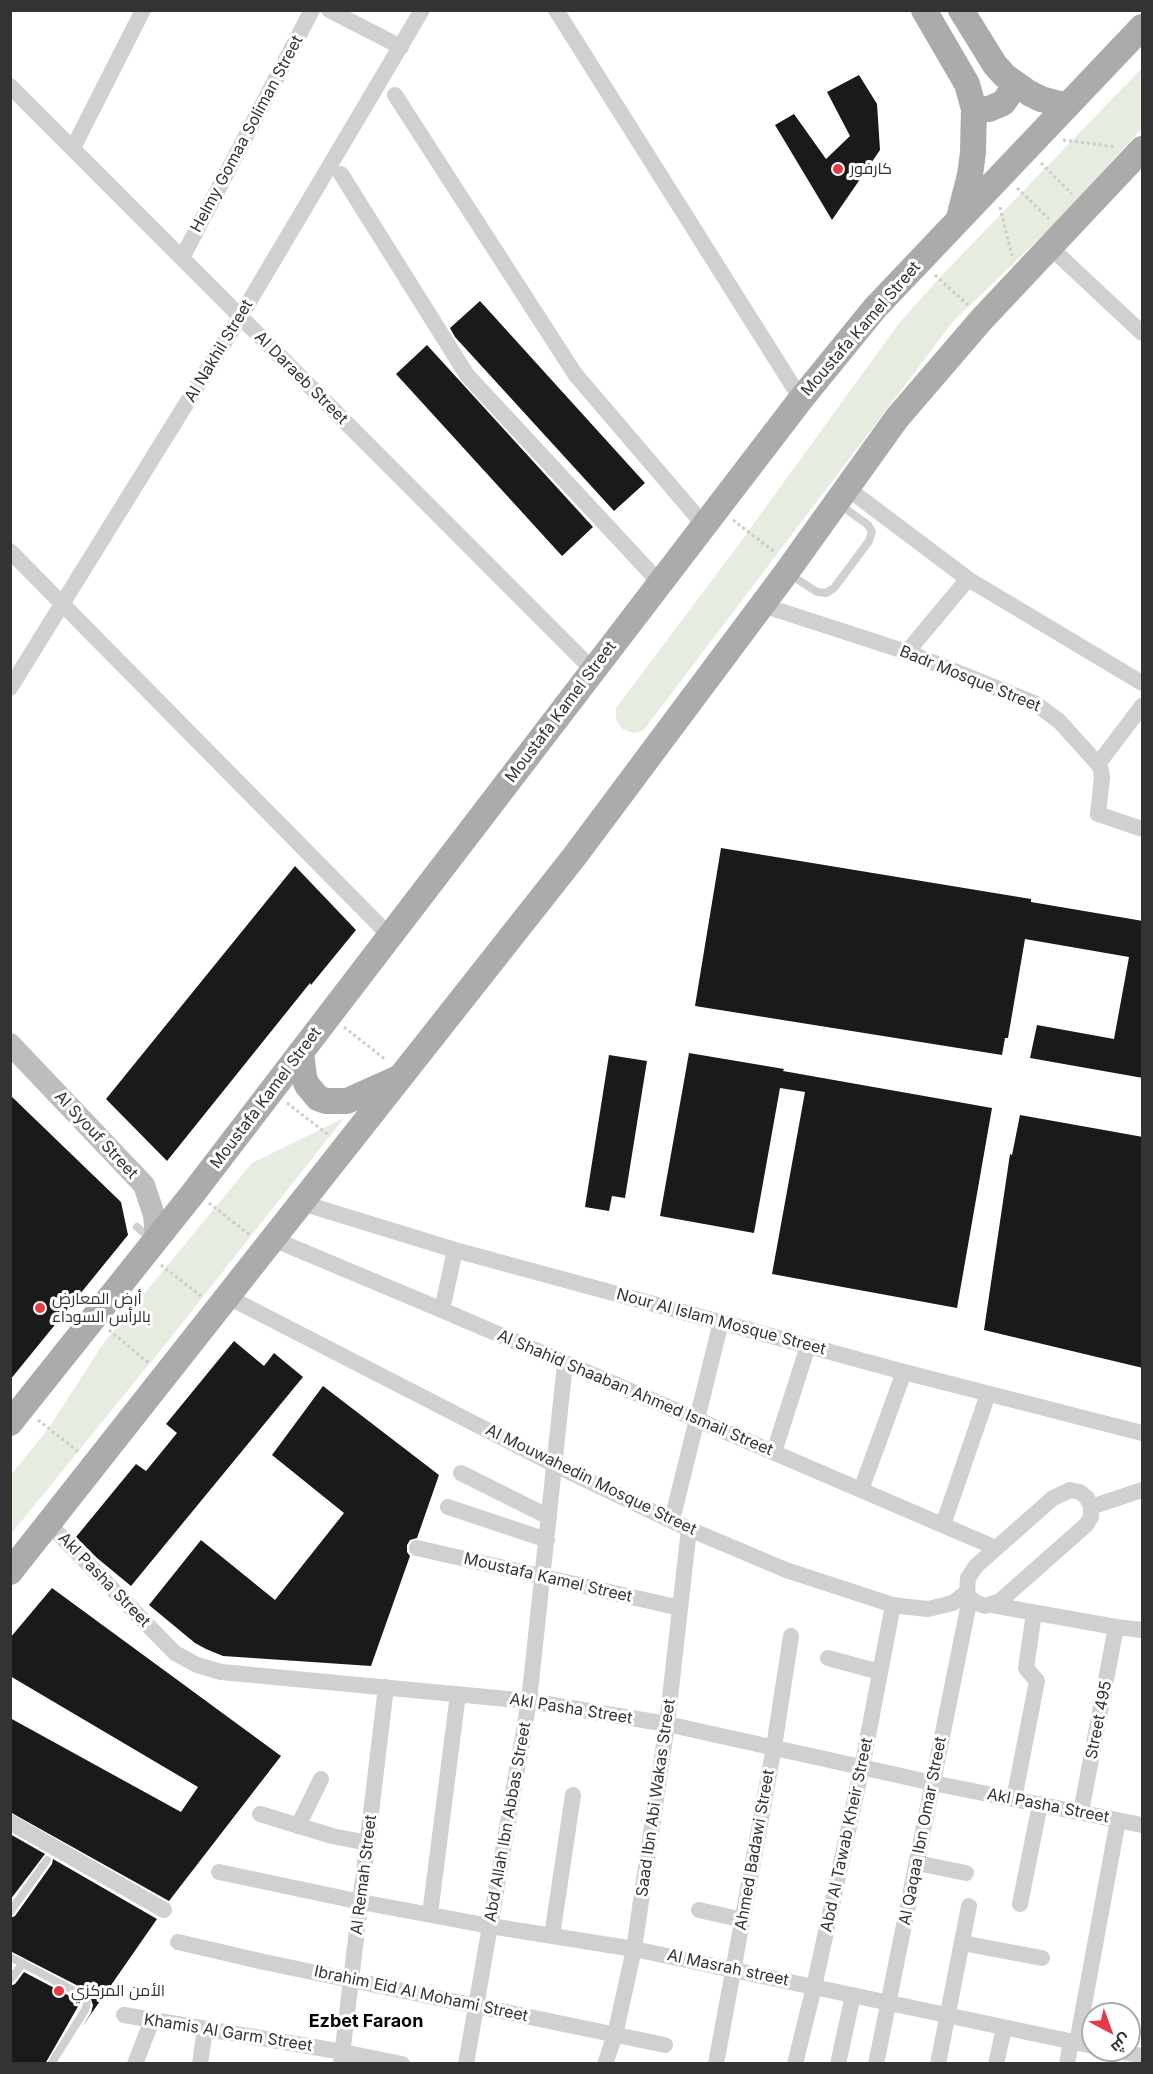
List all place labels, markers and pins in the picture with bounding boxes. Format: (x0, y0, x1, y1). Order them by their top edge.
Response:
place label: كارفور (850, 159, 892, 179)
marker: كارفور (831, 162, 845, 176)
place label: أرض المعارض بالرأس السوداء (52, 1289, 151, 1327)
marker: أرض المعارض بالرأس السوداء (33, 1301, 47, 1315)
place label: الأمن المركزي (71, 1981, 165, 2001)
marker: الأمن المركزي (52, 1984, 66, 1998)

